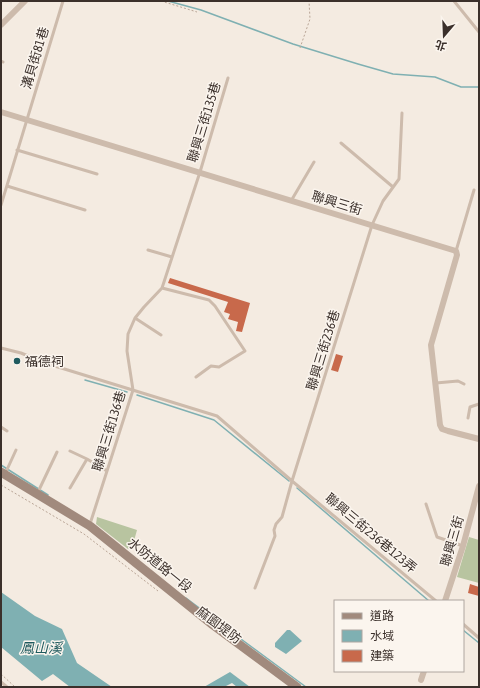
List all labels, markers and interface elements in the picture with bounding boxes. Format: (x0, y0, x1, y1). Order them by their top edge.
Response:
north arrow (424, 16, 464, 56)
street label: 溝貝街81巷 (18, 25, 52, 91)
text: 北 (434, 38, 448, 53)
street label: 聯興三街135巷 (185, 80, 223, 164)
street label: 聯興三街 (310, 188, 364, 218)
street label: 聯興三街236巷 (304, 308, 342, 392)
place label: 福德祠 (25, 354, 64, 369)
marker: 福德祠 (12, 356, 22, 366)
street label: 聯興三街136巷 (90, 389, 128, 473)
street label: 聯興三街236巷123弄 (322, 490, 420, 576)
street label: 聯興三街 (438, 514, 466, 568)
street label: 水防道路一段 (125, 535, 195, 595)
legend (334, 600, 464, 672)
street label: 麻園堤防 (194, 603, 244, 647)
text: 道路 (370, 609, 394, 623)
text: 水域 (370, 629, 394, 643)
water label: 鳳山溪 (20, 640, 64, 656)
text: 建築 (370, 649, 394, 663)

